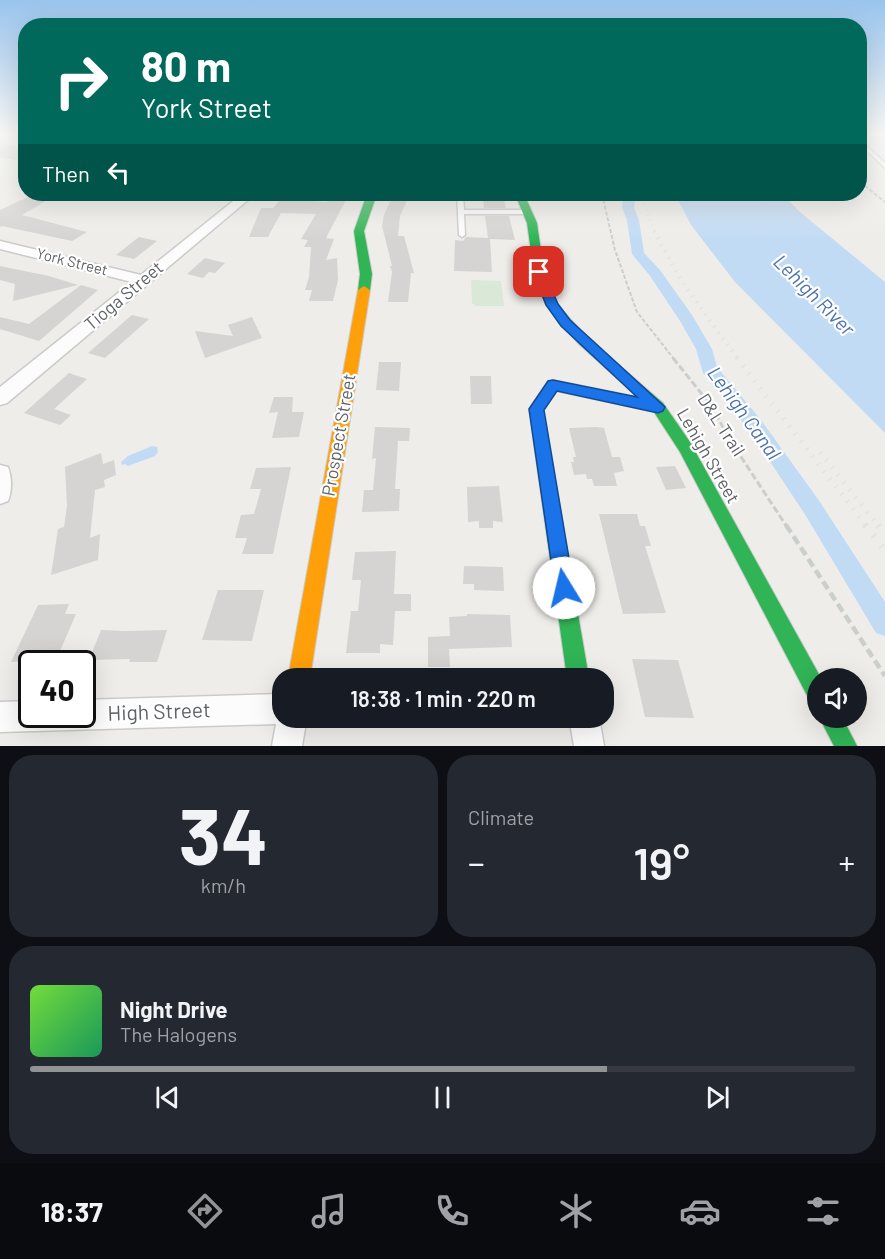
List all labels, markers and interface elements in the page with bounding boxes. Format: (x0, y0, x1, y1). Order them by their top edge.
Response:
text: 80 m (141, 40, 231, 90)
icon: right (42, 42, 120, 120)
text: York Street (141, 91, 272, 123)
icon: left (102, 156, 135, 189)
text: Then (42, 160, 90, 186)
street label: York Street (35, 244, 110, 279)
pin (513, 246, 564, 297)
water label: Lehigh River (769, 249, 861, 340)
icon: arrive (522, 255, 555, 288)
street label: Tioga Street (80, 256, 167, 335)
water label: Lehigh Canal (703, 361, 787, 464)
street label: Prospect Street (316, 372, 360, 498)
street label: D&L Trail (693, 389, 750, 460)
street label: Lehigh Street (673, 404, 745, 507)
position arrow (532, 556, 596, 620)
speed limit sign: 40 (18, 650, 96, 728)
map controls (807, 668, 867, 728)
button: sound (807, 668, 867, 728)
text: 18:38 · 1 min · 220 m (350, 685, 536, 711)
street label: High Street (107, 696, 211, 725)
text: 34 (179, 787, 268, 881)
text: Climate (468, 805, 534, 829)
text: 19° (633, 835, 690, 889)
text: − (468, 842, 485, 882)
text: + (839, 842, 855, 882)
text: km/h (201, 873, 246, 897)
text: Night Drive (120, 996, 228, 1022)
text: The Halogens (120, 1022, 237, 1046)
icon: previous (151, 1081, 184, 1114)
icon: pause (426, 1081, 459, 1114)
icon: next (701, 1081, 734, 1114)
icon: directions (184, 1190, 226, 1232)
icon: music (308, 1190, 350, 1232)
icon: phone (431, 1190, 473, 1232)
icon: climate (555, 1190, 597, 1232)
icon: car (679, 1190, 721, 1232)
icon: filters (802, 1190, 844, 1232)
text: 18:37 (41, 1195, 103, 1227)

